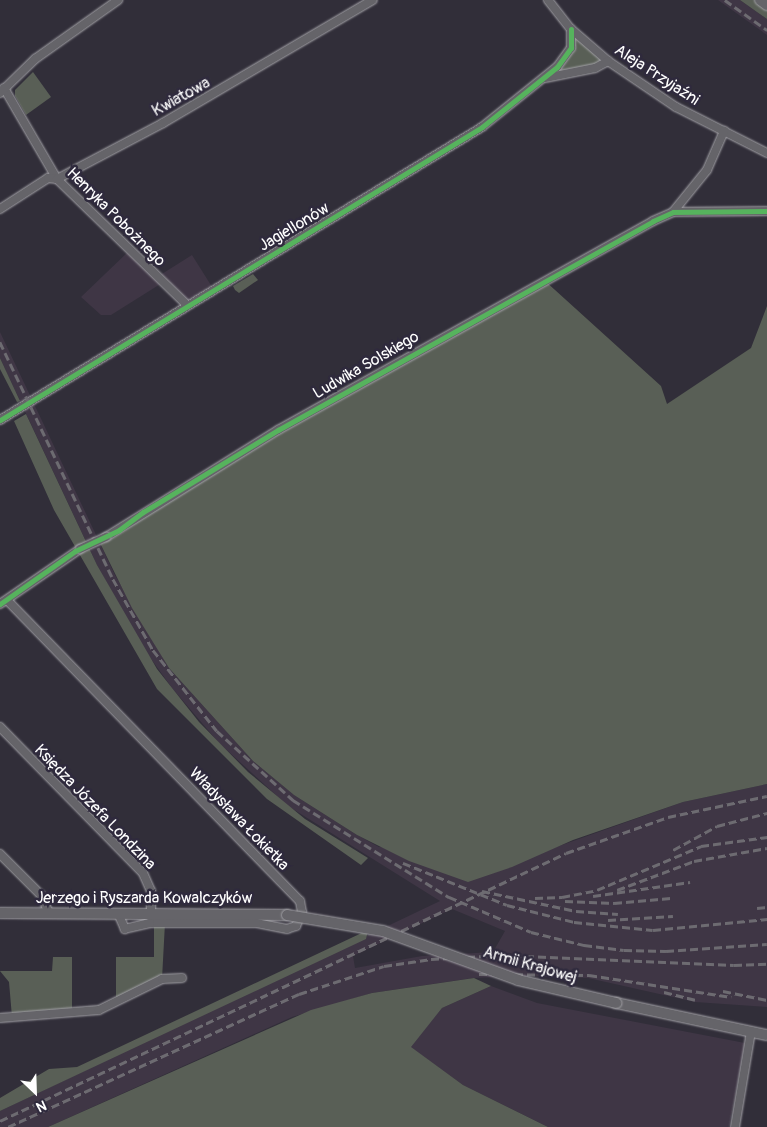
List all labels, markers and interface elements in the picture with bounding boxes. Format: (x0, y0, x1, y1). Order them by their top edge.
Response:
street label: Aleja Przyjaźni (611, 40, 703, 110)
street label: Kwiatowa (149, 73, 213, 121)
street label: Henryka Pobożnego (63, 164, 169, 270)
street label: Jagiellonów (255, 199, 333, 255)
street label: Ludwika Solskiego (310, 327, 422, 403)
street label: Księdza Józefa Londzina (30, 740, 160, 874)
street label: Władysława Łokietka (185, 764, 293, 874)
street label: Jerzego i Ryszarda Kowalczyków (36, 888, 252, 908)
street label: Armii Krajowej (481, 942, 579, 988)
north arrow (10, 1067, 60, 1117)
text: N (34, 1096, 49, 1116)

